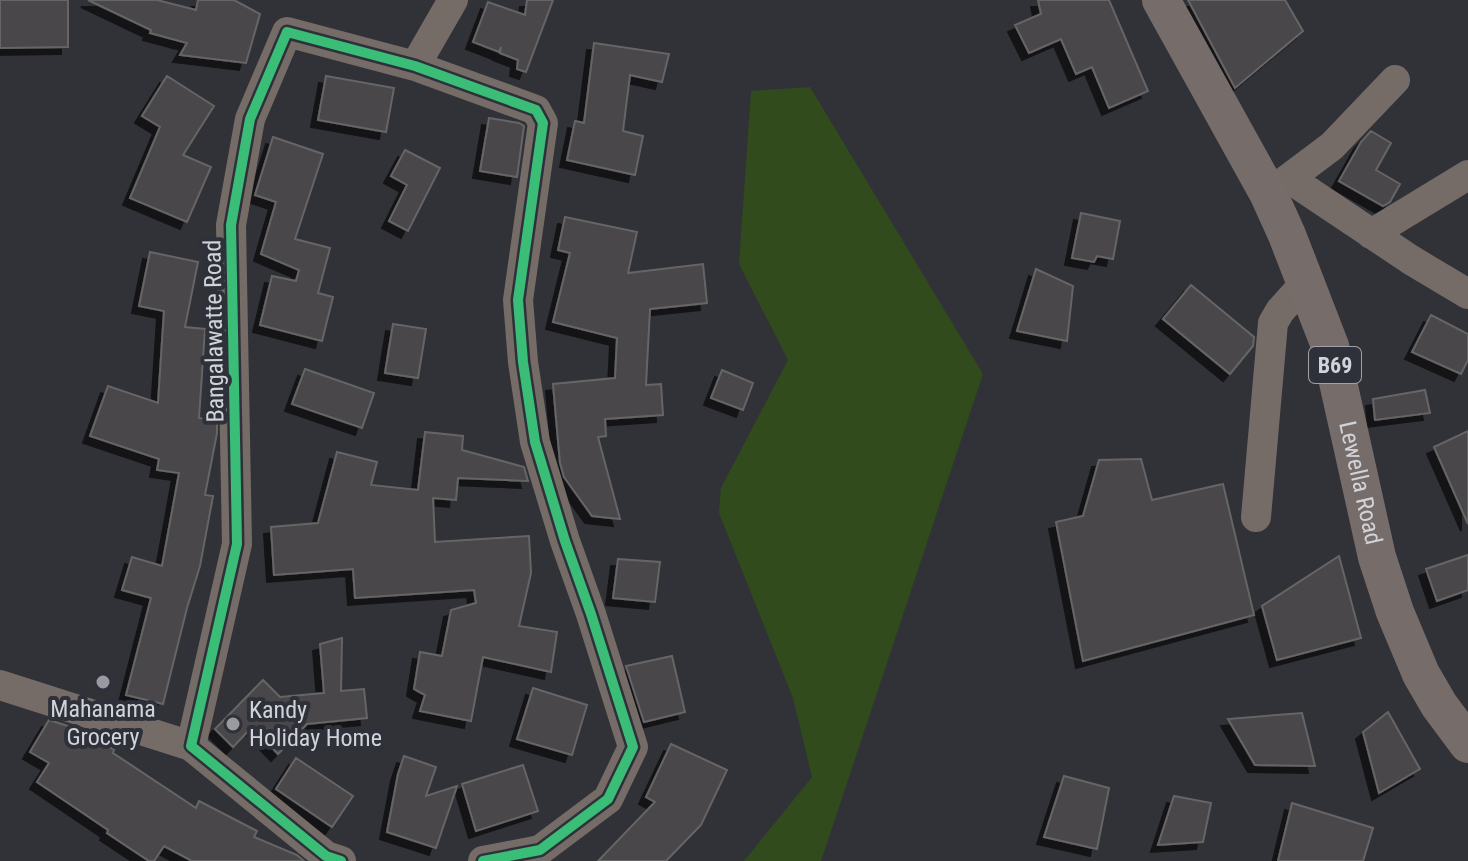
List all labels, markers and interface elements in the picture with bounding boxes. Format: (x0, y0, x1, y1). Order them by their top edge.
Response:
street label: Bangalawatte Road (198, 239, 230, 423)
road number: B69 (1309, 347, 1361, 383)
street label: Lewella Road (1333, 418, 1388, 547)
marker: Mahanama Grocery (94, 673, 112, 691)
place label: Mahanama Grocery (50, 695, 156, 751)
place label: Kandy Holiday Home (249, 696, 382, 752)
marker: Kandy Holiday Home (224, 715, 242, 733)

